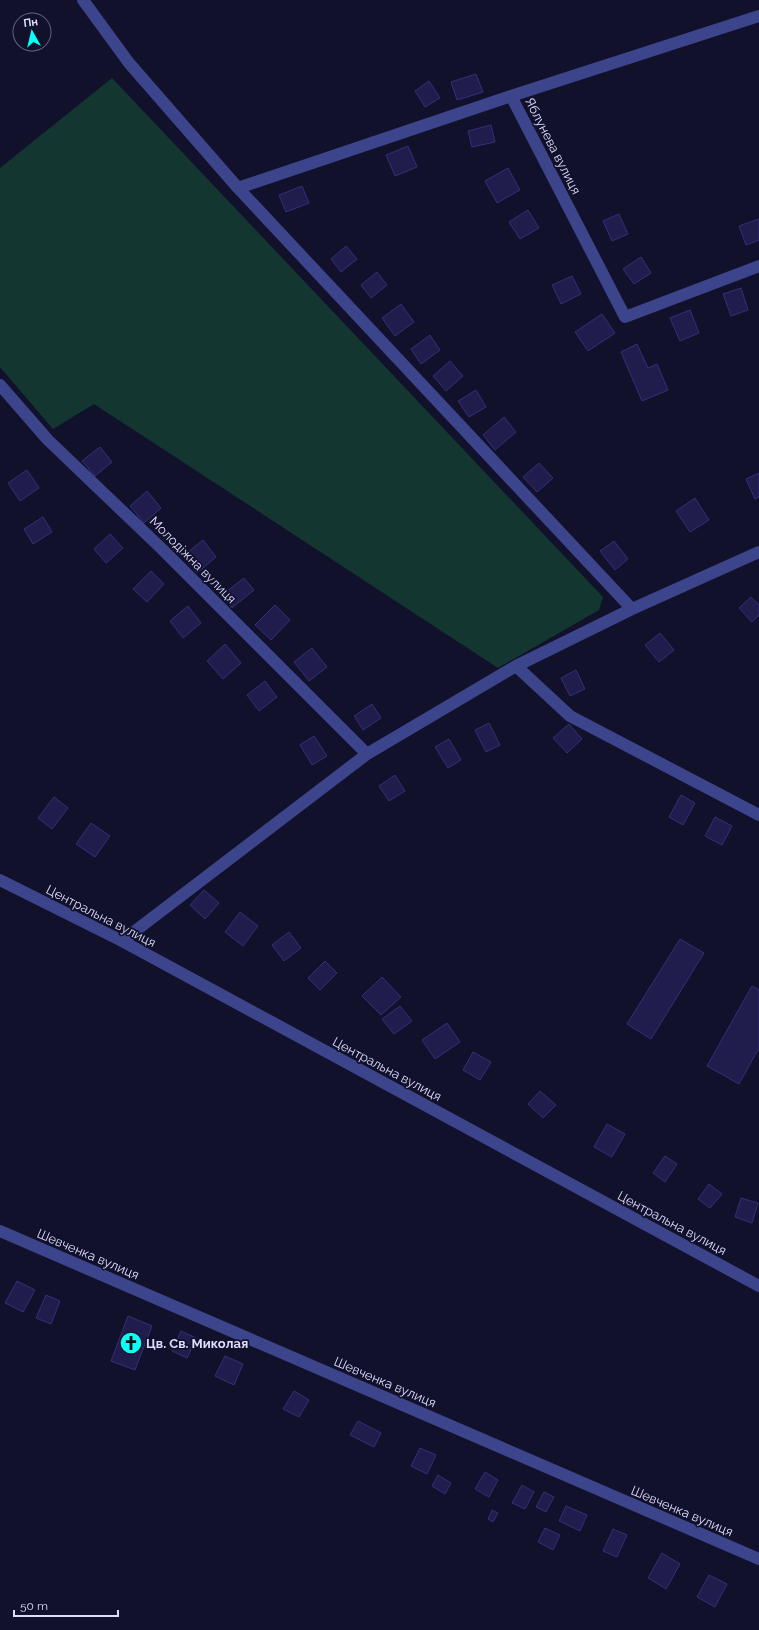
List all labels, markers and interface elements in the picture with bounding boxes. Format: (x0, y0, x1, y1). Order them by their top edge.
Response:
north arrow (12, 12, 52, 52)
text: Пн (23, 15, 39, 30)
street label: Яблунева вулиця (522, 95, 584, 197)
street label: Молодіжна вулиця (147, 514, 239, 606)
street label: Центральна вулиця (44, 882, 158, 950)
street label: Центральна вулиця (330, 1034, 444, 1104)
street label: Центральна вулиця (615, 1188, 729, 1258)
street label: Шевченка вулиця (35, 1226, 141, 1282)
church icon: Цв. Св. Миколая (118, 1330, 144, 1356)
place label: Цв. Св. Миколая (146, 1336, 248, 1351)
street label: Шевченка вулиця (332, 1354, 438, 1410)
street label: Шевченка вулиця (629, 1483, 735, 1539)
scale bar (14, 1592, 118, 1618)
text: 50 m (20, 1599, 48, 1613)

